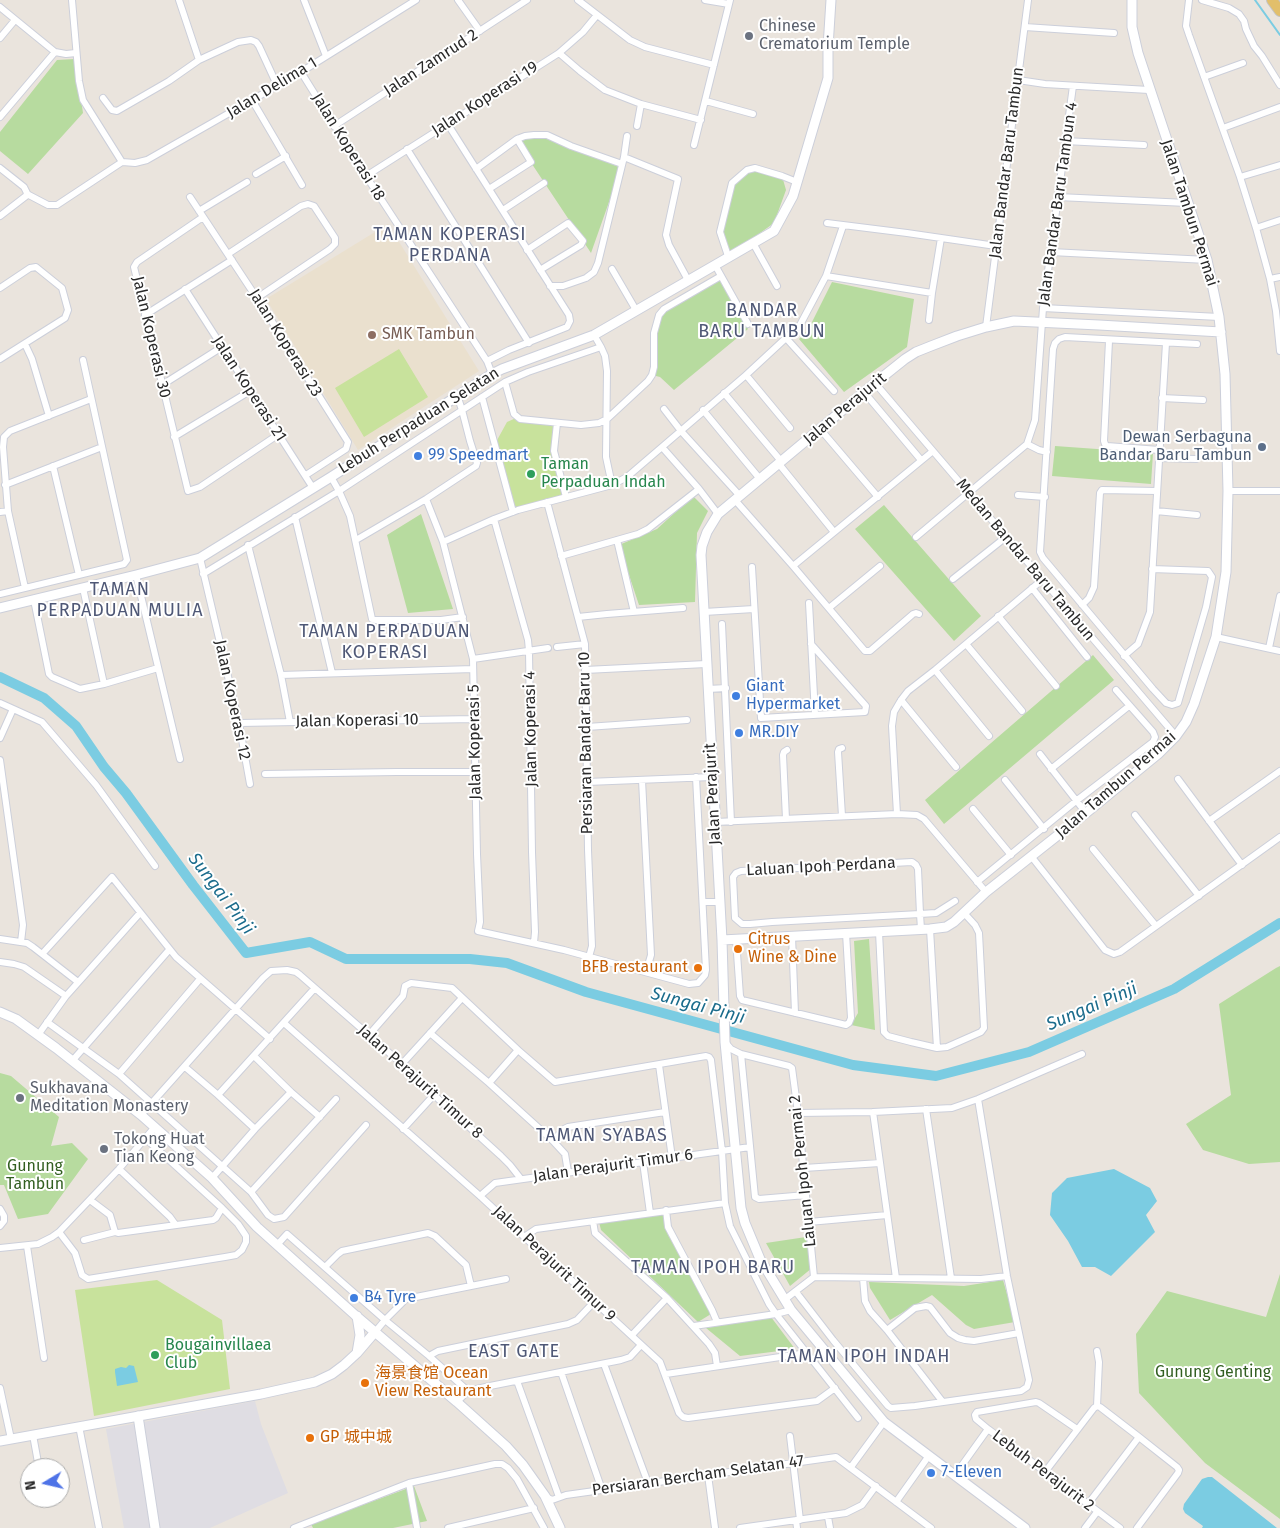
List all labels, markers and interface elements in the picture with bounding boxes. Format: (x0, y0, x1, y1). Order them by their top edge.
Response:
place label: Chinese Crematorium Temple (759, 17, 910, 55)
street label: Jalan Zamrud 2 (380, 26, 482, 100)
marker: Chinese Crematorium Temple (743, 30, 755, 42)
street label: Jalan Delima 1 (223, 53, 321, 123)
street label: Jalan Koperasi 19 (428, 57, 542, 141)
street label: Jalan Bandar Baru Tambun (986, 66, 1028, 260)
street label: Jalan Koperasi 18 (307, 90, 389, 204)
street label: Jalan Bandar Baru Tambun 4 (1034, 101, 1082, 307)
street label: Jalan Tambun Permai (1156, 137, 1222, 289)
district label: TAMAN KOPERASI PERDANA (372, 224, 528, 266)
street label: Jalan Koperasi 30 (128, 274, 174, 400)
street label: Jalan Koperasi 23 (244, 286, 326, 400)
district label: BANDAR BARU TAMBUN (697, 300, 827, 342)
place label: SMK Tambun (382, 325, 475, 345)
marker: SMK Tambun (366, 329, 378, 341)
street label: Jalan Koperasi 21 (208, 333, 290, 445)
street label: Lebuh Perpaduan Selatan (335, 364, 503, 478)
street label: Jalan Perajurit (800, 369, 890, 449)
place label: Dewan Serbaguna Bandar Baru Tambun (1099, 428, 1252, 466)
marker: Dewan Serbaguna Bandar Baru Tambun (1256, 441, 1268, 453)
place label: 99 Speedmart (428, 446, 529, 466)
marker: 99 Speedmart (412, 450, 424, 462)
place label: Taman Perpaduan Indah (541, 455, 666, 493)
marker: Taman Perpaduan Indah (525, 468, 537, 480)
street label: Medan Bandar Baru Tambun (952, 475, 1098, 645)
district label: TAMAN PERPADUAN MULIA (35, 579, 205, 622)
district label: TAMAN PERPADUAN KOPERASI (297, 621, 473, 664)
street label: Jalan Koperasi 12 (210, 638, 254, 762)
street label: Persiaran Bandar Baru 10 (575, 652, 597, 834)
street label: Jalan Koperasi 4 (520, 671, 542, 787)
place label: Giant Hypermarket (746, 677, 840, 715)
street label: Jalan Koperasi 5 (464, 684, 486, 800)
marker: Giant Hypermarket (730, 690, 742, 702)
street label: Jalan Koperasi 10 (295, 710, 419, 732)
place label: MR.DIY (749, 723, 799, 743)
marker: MR.DIY (733, 727, 745, 739)
street label: Jalan Tambun Permai (1052, 727, 1180, 843)
street label: Jalan Perajurit (701, 742, 725, 846)
water label: Sungai Pinji (183, 849, 259, 939)
street label: Laluan Ipoh Perdana (746, 854, 896, 880)
place label: Citrus Wine & Dine (748, 930, 837, 968)
marker: Citrus Wine & Dine (732, 943, 744, 955)
place label: BFB restaurant (581, 958, 688, 978)
marker: BFB restaurant (692, 962, 704, 974)
water label: Sungai Pinji (1043, 978, 1141, 1036)
water label: Sungai Pinji (648, 983, 748, 1029)
street label: Jalan Perajurit Timur 8 (354, 1021, 486, 1143)
place label: Sukhavana Meditation Monastery (30, 1079, 188, 1117)
marker: Sukhavana Meditation Monastery (14, 1092, 26, 1104)
street label: Laluan Ipoh Permai 2 (785, 1094, 821, 1248)
district label: TAMAN SYABAS (535, 1125, 669, 1147)
place label: Tokong Huat Tian Keong (114, 1130, 205, 1168)
marker: Tokong Huat Tian Keong (98, 1143, 110, 1155)
street label: Jalan Perajurit Timur 6 (532, 1145, 694, 1187)
park label: Gunung Tambun (6, 1157, 64, 1195)
street label: Jalan Perajurit Timur 9 (489, 1202, 619, 1326)
district label: TAMAN IPOH BARU (629, 1257, 797, 1279)
place label: B4 Tyre (364, 1288, 416, 1308)
marker: B4 Tyre (348, 1292, 360, 1304)
place label: Bougainvillaea Club (165, 1336, 272, 1374)
district label: EAST GATE (467, 1341, 561, 1363)
district label: TAMAN IPOH INDAH (776, 1346, 952, 1368)
marker: Bougainvillaea Club (149, 1349, 161, 1361)
park label: Gunung Genting (1155, 1363, 1271, 1383)
place label: 海景食馆 Ocean View Restaurant (375, 1364, 492, 1402)
marker: 海景食馆 Ocean View Restaurant (359, 1377, 371, 1389)
street label: Lebuh Perajurit 2 (988, 1426, 1098, 1516)
place label: GP 城中城 (320, 1428, 392, 1448)
marker: GP 城中城 (304, 1432, 316, 1444)
street label: Persiaran Bercham Selatan 47 (591, 1452, 805, 1500)
north arrow (20, 1458, 70, 1508)
place label: 7-Eleven (941, 1463, 1002, 1483)
marker: 7-Eleven (925, 1467, 937, 1479)
text: N (22, 1479, 40, 1491)

